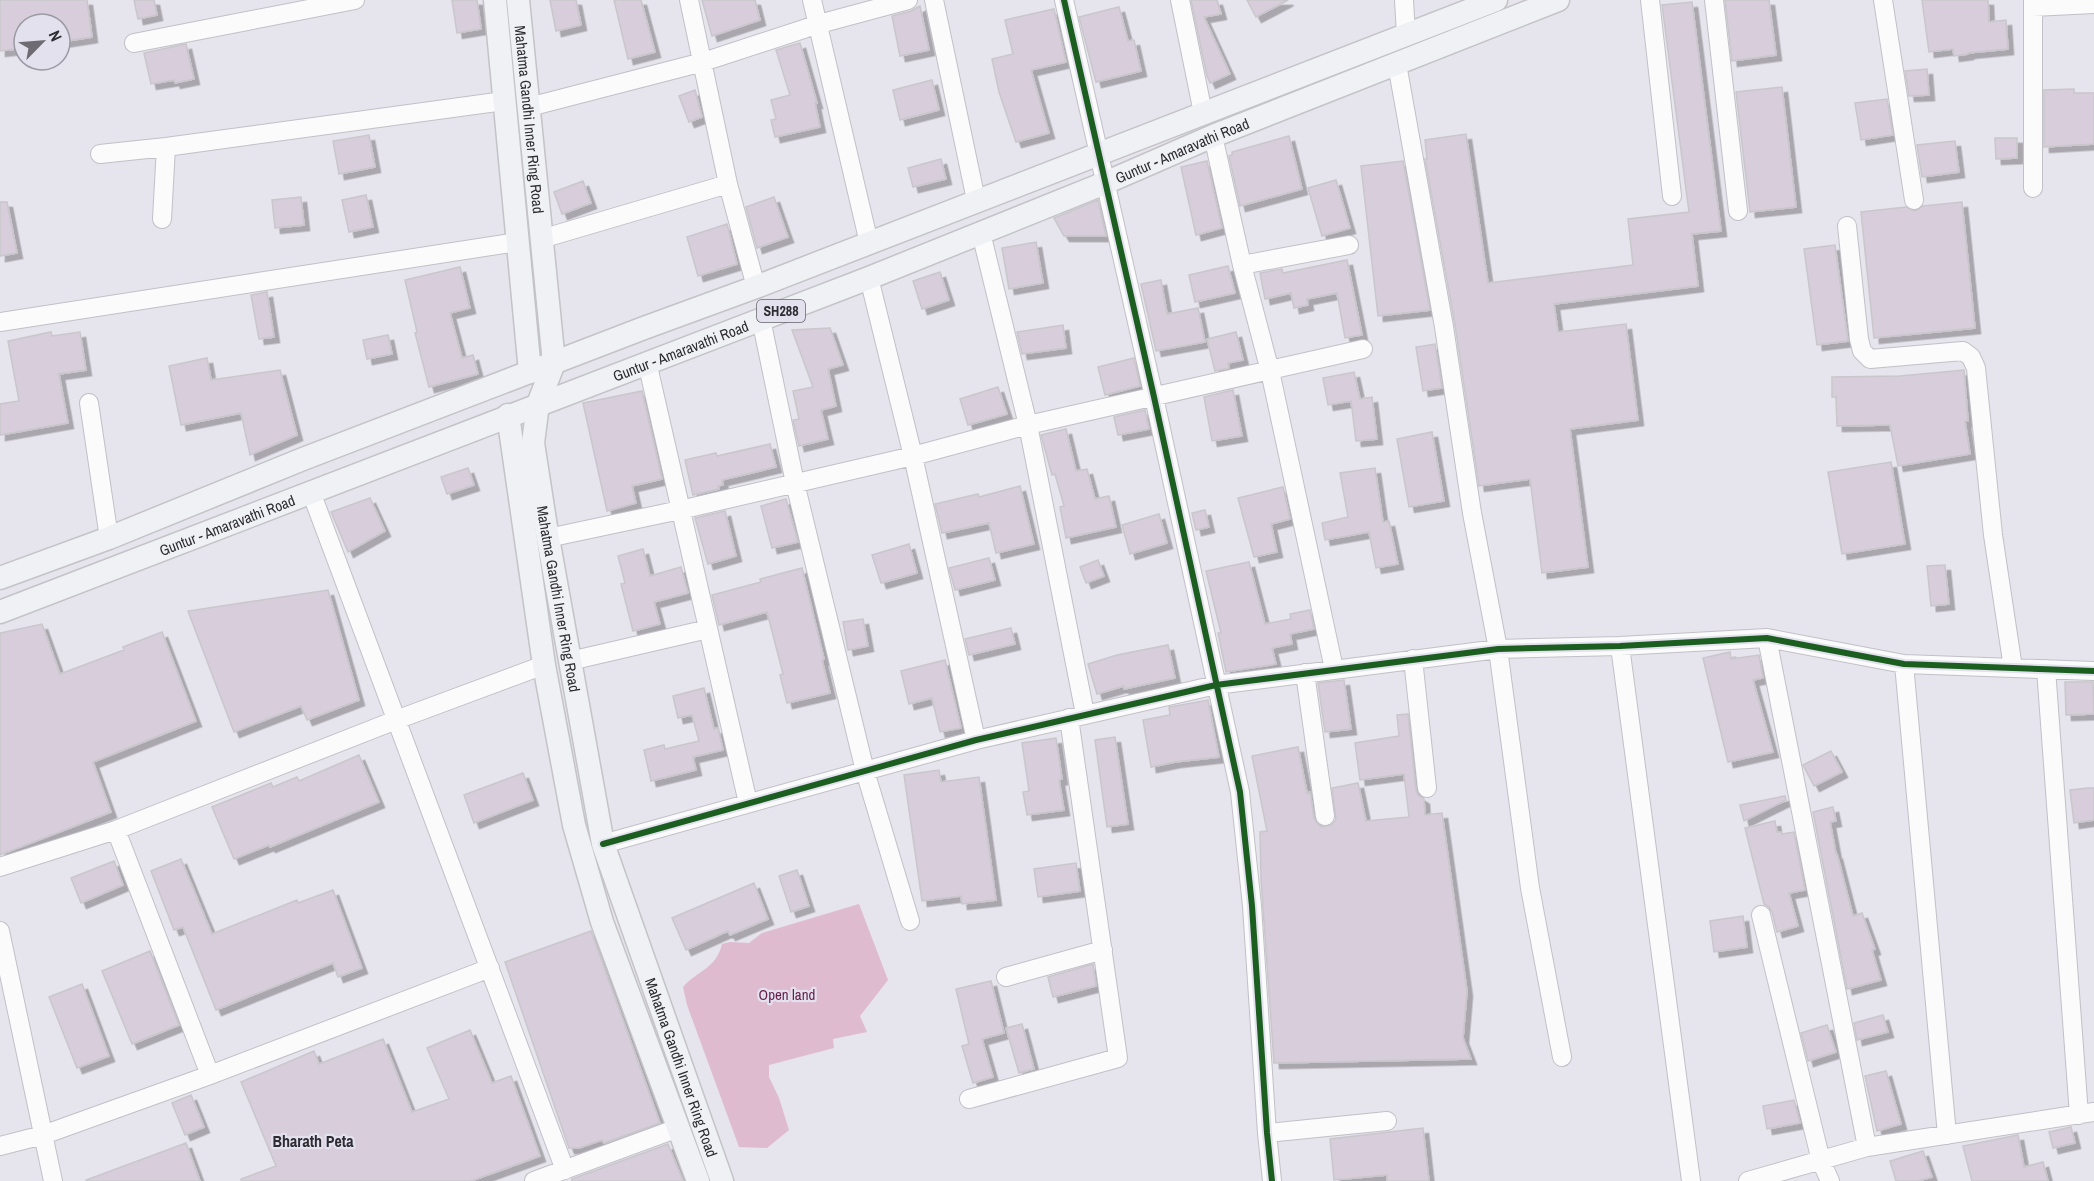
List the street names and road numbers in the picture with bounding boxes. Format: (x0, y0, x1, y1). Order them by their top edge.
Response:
street label: Mahatma Gandhi Inner Ring Road (510, 24, 550, 214)
street label: Guntur - Amaravathi Road (1112, 112, 1252, 188)
road number: SH288 (757, 300, 805, 322)
street label: Guntur - Amaravathi Road (610, 315, 751, 386)
street label: Guntur - Amaravathi Road (156, 489, 298, 560)
street label: Mahatma Gandhi Inner Ring Road (532, 504, 586, 694)
street label: Mahatma Gandhi Inner Ring Road (641, 975, 723, 1160)

